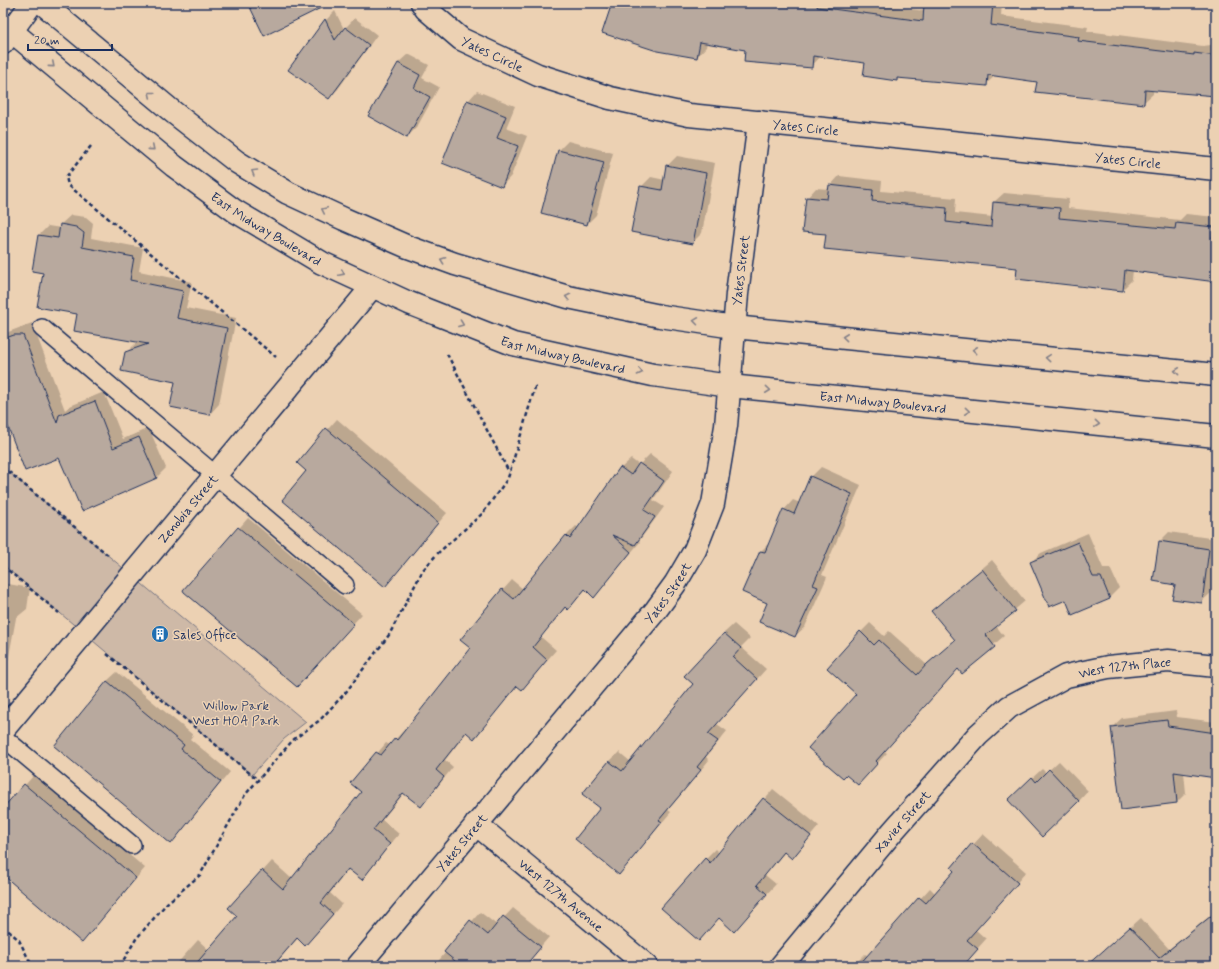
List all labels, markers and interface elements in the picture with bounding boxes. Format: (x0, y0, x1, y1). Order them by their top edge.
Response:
scale bar (28, 26, 112, 52)
text: 20 m (34, 33, 60, 49)
street label: Yates Circle (458, 33, 526, 77)
one-way arrow (47, 60, 54, 67)
one-way arrow (148, 92, 155, 99)
street label: Yates Circle (772, 117, 840, 140)
one-way arrow (147, 143, 154, 150)
street label: Yates Circle (1094, 150, 1162, 173)
one-way arrow (251, 170, 258, 177)
street label: East Midway Boulevard (207, 189, 324, 271)
one-way arrow (320, 207, 328, 215)
street label: Yates Street (729, 233, 755, 306)
one-way arrow (440, 257, 447, 265)
one-way arrow (338, 268, 345, 276)
one-way arrow (565, 293, 572, 302)
one-way arrow (692, 317, 699, 326)
one-way arrow (457, 320, 464, 328)
street label: East Midway Boulevard (498, 333, 626, 379)
one-way arrow (842, 333, 848, 342)
one-way arrow (972, 346, 978, 355)
one-way arrow (1045, 353, 1051, 362)
one-way arrow (1174, 366, 1180, 375)
one-way arrow (637, 368, 643, 376)
one-way arrow (765, 386, 771, 395)
street label: East Midway Boulevard (819, 388, 947, 418)
one-way arrow (964, 406, 970, 415)
one-way arrow (1094, 419, 1100, 428)
street label: Zenobia Street (155, 471, 223, 548)
street label: Yates Street (641, 559, 696, 628)
building icon: Sales Office (150, 624, 170, 644)
place label: Sales Office (173, 627, 237, 644)
street label: West 127th Place (1077, 654, 1172, 683)
park label: Willow Park West HOA Park (193, 698, 280, 730)
street label: Xavier Street (872, 787, 935, 857)
street label: Yates Street (433, 810, 492, 876)
street label: West 127th Avenue (514, 856, 606, 936)

